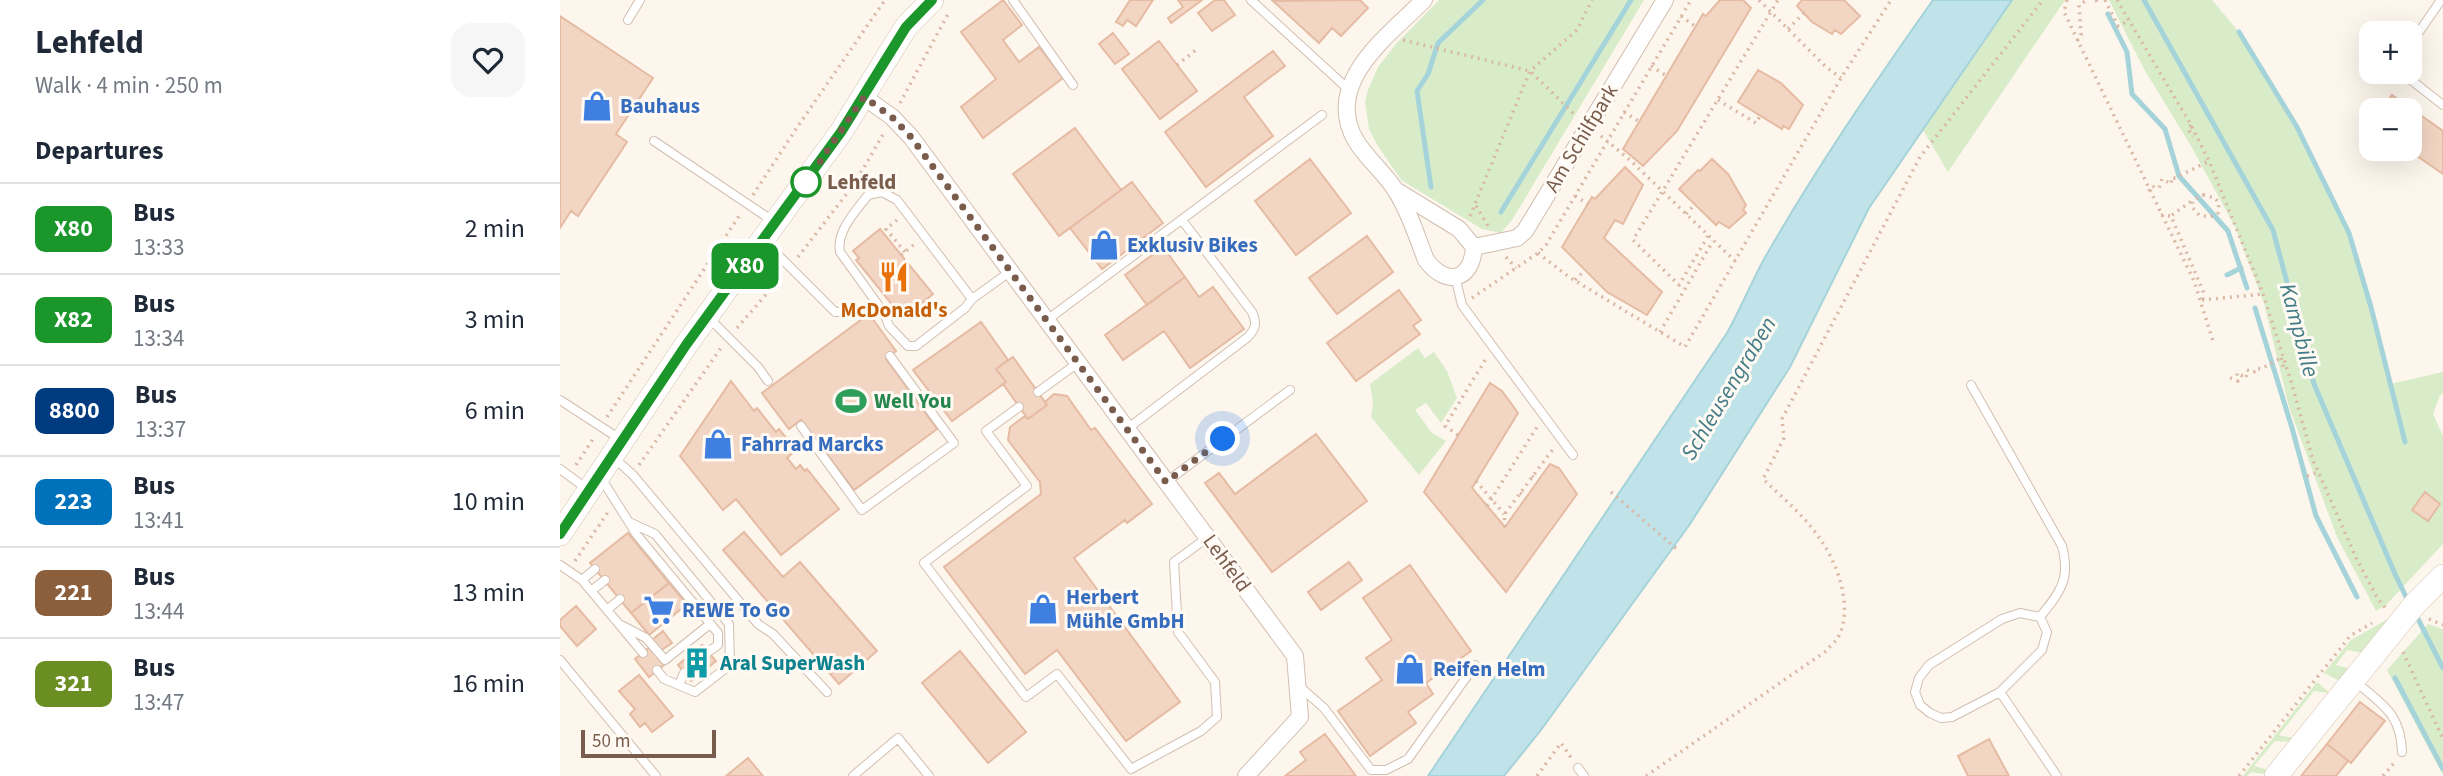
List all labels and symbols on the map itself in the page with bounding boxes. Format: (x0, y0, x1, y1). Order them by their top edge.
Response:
street label: Am Schilfpark (1537, 78, 1625, 198)
shop icon: Bauhaus (580, 89, 614, 123)
place label: Bauhaus (620, 91, 700, 121)
marker: Lehfeld (791, 167, 821, 197)
place label: Lehfeld (827, 167, 896, 197)
shop icon: Exklusiv Bikes (1087, 228, 1121, 262)
place label: Exklusiv Bikes (1127, 230, 1258, 260)
line badge: X80 (705, 243, 785, 289)
restaurant icon: McDonald's (877, 260, 911, 294)
water label: Kampbille (2271, 280, 2328, 381)
place label: McDonald's (840, 295, 948, 325)
water label: Schleusengraben (1672, 310, 1784, 466)
sports icon: Well You (834, 384, 868, 418)
place label: Well You (874, 386, 952, 416)
your location (1205, 421, 1240, 456)
shop icon: Fahrrad Marcks (701, 427, 735, 461)
place label: Fahrrad Marcks (741, 429, 884, 459)
street label: Lehfeld (1196, 528, 1258, 598)
place label: Herbert Mühle GmbH (1066, 582, 1185, 636)
shop icon: Herbert Mühle GmbH (1026, 592, 1060, 626)
supermarket icon: REWE To Go (642, 593, 676, 627)
place label: REWE To Go (682, 595, 790, 625)
building icon: Aral SuperWash (680, 646, 714, 680)
place label: Aral SuperWash (719, 648, 865, 678)
shop icon: Reifen Helm (1393, 652, 1427, 686)
place label: Reifen Helm (1433, 654, 1545, 684)
scale bar (581, 727, 716, 759)

